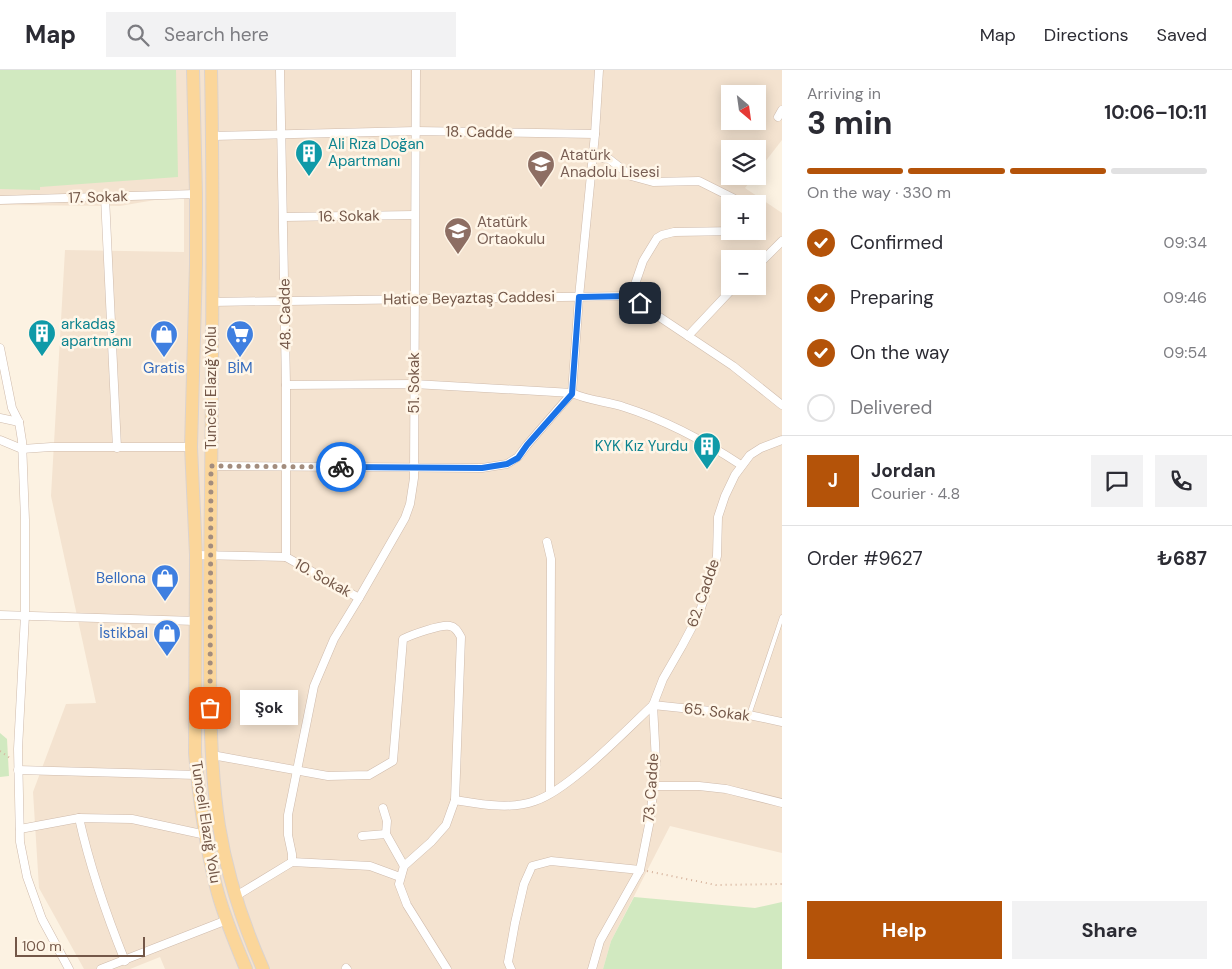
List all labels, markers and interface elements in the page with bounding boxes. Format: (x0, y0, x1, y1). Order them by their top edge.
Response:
search box (106, 12, 456, 57)
text: Map (25, 19, 76, 50)
icon: search (124, 21, 152, 49)
text: Search here (164, 22, 269, 47)
text: Map (980, 23, 1016, 47)
text: Directions (1044, 23, 1129, 47)
text: Saved (1157, 23, 1207, 47)
text: Arriving in (807, 83, 881, 104)
north arrow (721, 85, 766, 130)
map controls (721, 85, 766, 295)
text: 10:06–10:11 (1104, 100, 1207, 125)
text: 3 min (807, 102, 892, 144)
street label: 18. Cadde (445, 121, 513, 143)
place label: Ali Rıza Doğan Apartmanı (328, 134, 424, 171)
building icon: Ali Rıza Doğan Apartmanı (294, 138, 324, 177)
button: layers (721, 140, 766, 185)
place label: Atatürk Anadolu Lisesi (560, 145, 660, 182)
school or university icon: Atatürk Anadolu Lisesi (526, 149, 556, 188)
text: On the way · 330 m (807, 182, 951, 203)
street label: 17. Sokak (68, 186, 129, 208)
button: + (721, 195, 766, 240)
street label: 16. Sokak (318, 205, 380, 227)
place label: Atatürk Ortaokulu (477, 212, 545, 249)
school or university icon: Atatürk Ortaokulu (443, 216, 473, 255)
icon: check (807, 229, 835, 257)
text: Confirmed (850, 230, 943, 255)
text: 09:34 (1164, 232, 1207, 253)
button: − (721, 250, 766, 295)
street label: 48. Cadde (274, 278, 296, 350)
pin (619, 282, 661, 324)
icon: check (807, 284, 835, 312)
text: Preparing (850, 285, 934, 310)
street label: Hatice Beyaztaş Caddesi (383, 287, 555, 309)
text: 09:46 (1163, 287, 1207, 308)
icon: home (626, 289, 654, 317)
place label: arkadaş apartmanı (61, 314, 132, 351)
building icon: arkadaş apartmanı (27, 318, 57, 357)
shop icon: Gratis (149, 319, 179, 358)
supermarket icon: BİM (225, 319, 255, 358)
street label: Tunceli Elazığ Yolu (201, 326, 221, 450)
icon: check (807, 339, 835, 367)
text: On the way (850, 340, 950, 365)
text: 09:54 (1163, 342, 1207, 363)
street label: 51. Sokak (404, 352, 424, 414)
place label: Gratis (143, 358, 185, 378)
place label: BİM (227, 358, 253, 378)
text: Delivered (850, 395, 932, 420)
building icon: KYK Kız Yurdu (692, 431, 722, 470)
place label: KYK Kız Yurdu (595, 436, 688, 456)
courier (316, 442, 366, 492)
icon: bike (327, 453, 355, 481)
button: chat (1091, 455, 1143, 507)
button: phone (1155, 455, 1207, 507)
text: Jordan (871, 458, 936, 483)
text: J (828, 468, 838, 493)
text: Courier · 4.8 (871, 483, 960, 504)
text: Order #9627 (807, 546, 923, 571)
text: ₺687 (1157, 546, 1207, 571)
street label: 10. Sokak (291, 554, 355, 602)
street label: 62. Cadde (682, 556, 724, 630)
shop icon: Bellona (150, 563, 180, 602)
place label: Bellona (96, 568, 146, 588)
shop icon: İstikbal (152, 618, 182, 657)
place label: İstikbal (99, 623, 148, 643)
pin (189, 687, 231, 729)
callout: Şok (240, 690, 298, 726)
icon: bag (196, 694, 224, 722)
text: Şok (255, 697, 283, 718)
street label: 65. Sokak (683, 698, 751, 726)
street label: 73. Cadde (639, 753, 663, 823)
street label: Tunceli Elazığ Yolu (186, 759, 226, 885)
button: Help (807, 901, 1002, 959)
button: Share (1012, 901, 1207, 959)
scale bar (15, 934, 145, 957)
text: 100 m (22, 937, 62, 955)

